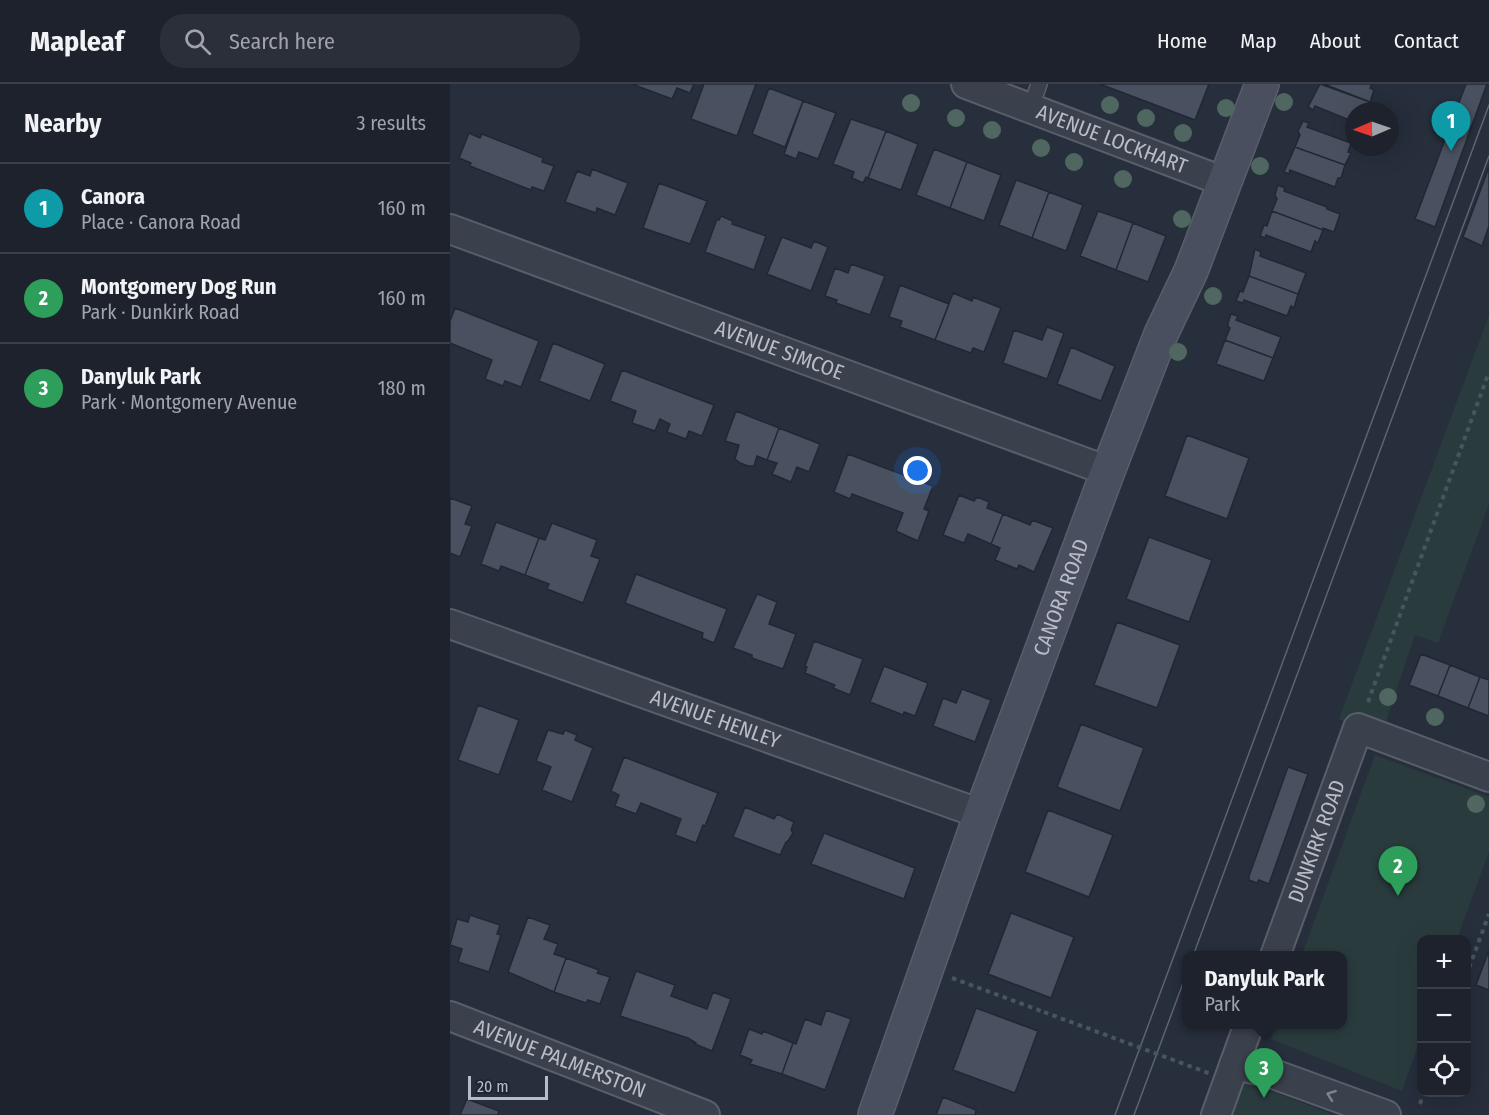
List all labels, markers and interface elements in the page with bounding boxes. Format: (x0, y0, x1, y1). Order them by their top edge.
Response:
search box (160, 14, 580, 68)
text: Mapleaf (30, 25, 124, 58)
icon: search (181, 25, 214, 58)
text: Search here (229, 28, 335, 55)
text: Home (1157, 28, 1207, 54)
text: Map (1240, 28, 1277, 54)
text: About (1310, 28, 1361, 54)
text: Contact (1394, 28, 1459, 54)
street label: AVENUE LOCKHART (1033, 99, 1191, 180)
pin: 1 (1432, 101, 1470, 151)
north arrow (1345, 102, 1399, 156)
text: Nearby (24, 108, 101, 139)
text: 3 results (357, 111, 426, 135)
text: Canora (81, 183, 145, 210)
text: 1 (39, 196, 48, 220)
text: 160 m (378, 196, 426, 220)
text: Place · Canora Road (81, 210, 241, 234)
text: Montgomery Dog Run (81, 273, 276, 300)
text: 2 (39, 286, 48, 310)
text: 160 m (378, 286, 426, 310)
text: Park · Dunkirk Road (81, 300, 240, 324)
street label: AVENUE SIMCOE (711, 315, 848, 386)
text: Danyluk Park (81, 363, 201, 390)
text: 3 (39, 376, 48, 400)
text: 180 m (378, 376, 426, 400)
text: Park · Montgomery Avenue (81, 390, 297, 414)
your location (903, 456, 932, 485)
street label: CANORA ROAD (1028, 535, 1095, 659)
street label: AVENUE HENLEY (647, 684, 784, 754)
street label: DUNKIRK ROAD (1282, 776, 1351, 906)
pin: 2 (1378, 846, 1418, 896)
map controls (1417, 935, 1471, 1097)
button: + (1417, 935, 1471, 989)
popup (1182, 951, 1347, 1029)
text: Danyluk Park (1205, 965, 1325, 992)
button: − (1417, 989, 1471, 1043)
text: Park (1205, 992, 1240, 1016)
street label: AVENUE PALMERSTON (470, 1014, 650, 1104)
button: locate (1417, 1043, 1471, 1097)
pin: 3 (1244, 1048, 1284, 1098)
scale bar (468, 1073, 548, 1100)
text: 20 m (477, 1077, 508, 1096)
one-way arrow (1326, 1089, 1337, 1102)

